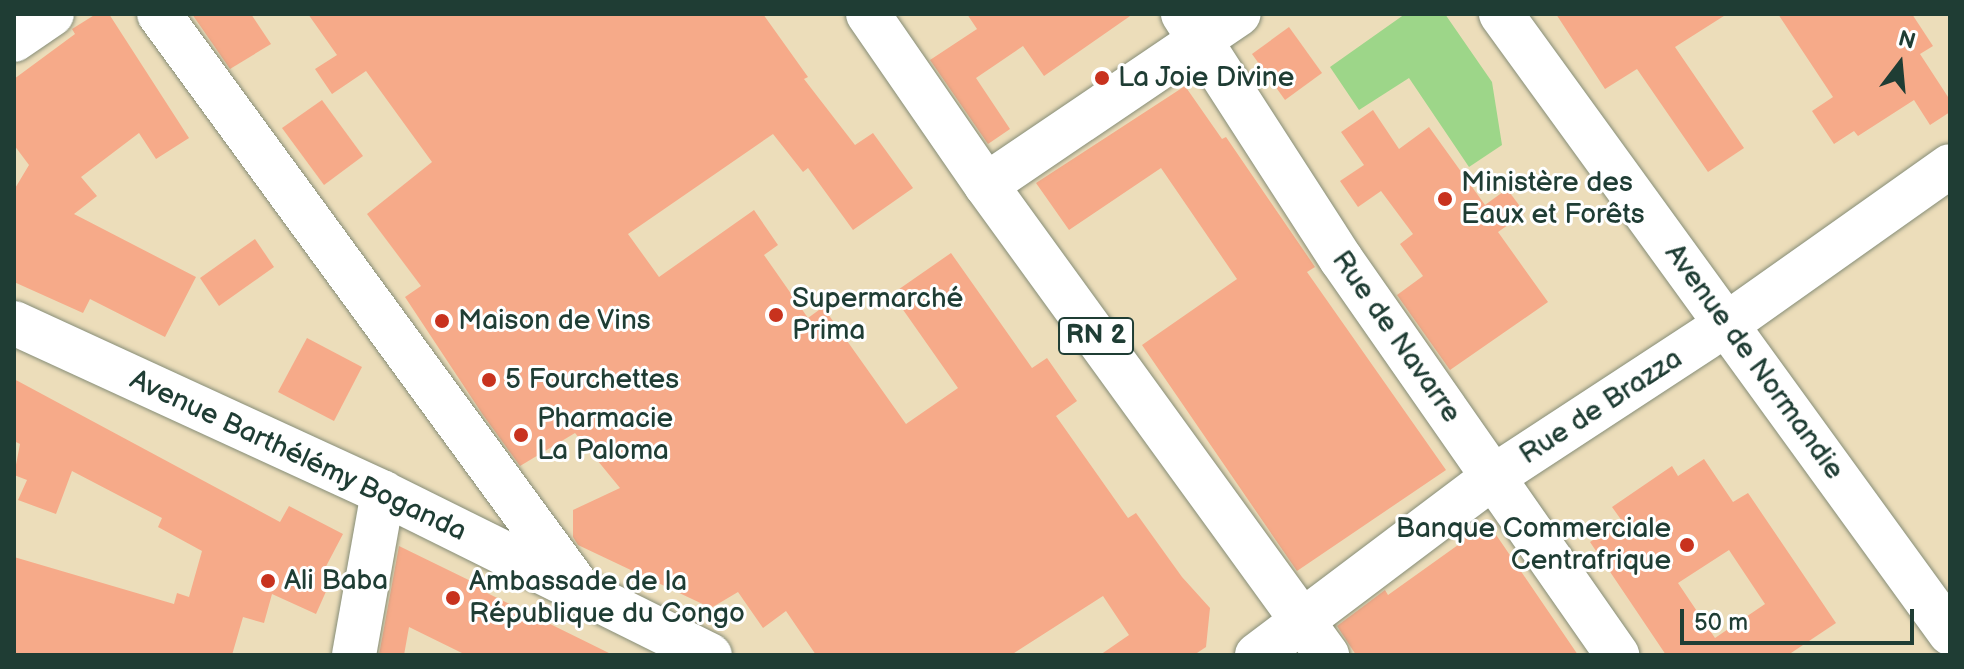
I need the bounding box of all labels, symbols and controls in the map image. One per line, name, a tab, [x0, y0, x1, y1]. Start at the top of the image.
north arrow	[1860, 24, 1940, 104]
text: N	[1895, 25, 1918, 56]
place label: La Joie Divine	[1118, 61, 1296, 95]
marker: La Joie Divine	[1093, 69, 1111, 87]
place label: Ministère des Eaux et Forêts	[1461, 166, 1645, 232]
marker: Ministère des Eaux et Forêts	[1436, 190, 1454, 208]
street label: Avenue de Normandie	[1657, 238, 1851, 486]
street label: Rue de Navarre	[1324, 245, 1468, 429]
place label: Supermarché Prima	[792, 282, 963, 348]
place label: Maison de Vins	[458, 304, 651, 338]
marker: Supermarché Prima	[767, 306, 785, 324]
marker: Maison de Vins	[433, 312, 451, 330]
road number: RN 2	[1058, 314, 1134, 358]
street label: Rue de Brazza	[1514, 342, 1688, 472]
street label: Avenue Barthélémy Boganda	[124, 363, 472, 549]
place label: 5 Fourchettes	[505, 363, 679, 397]
marker: 5 Fourchettes	[480, 371, 498, 389]
place label: Pharmacie La Paloma	[537, 402, 673, 468]
marker: Pharmacie La Paloma	[512, 426, 530, 444]
place label: Banque Commerciale Centrafrique	[1396, 512, 1671, 578]
marker: Banque Commerciale Centrafrique	[1678, 536, 1696, 554]
place label: Ali Baba	[284, 564, 388, 598]
place label: Ambassade de la République du Congo	[469, 565, 745, 631]
marker: Ali Baba	[259, 572, 277, 590]
marker: Ambassade de la République du Congo	[444, 589, 462, 607]
scale bar	[1684, 593, 1918, 643]
text: 50 m	[1694, 608, 1748, 637]

